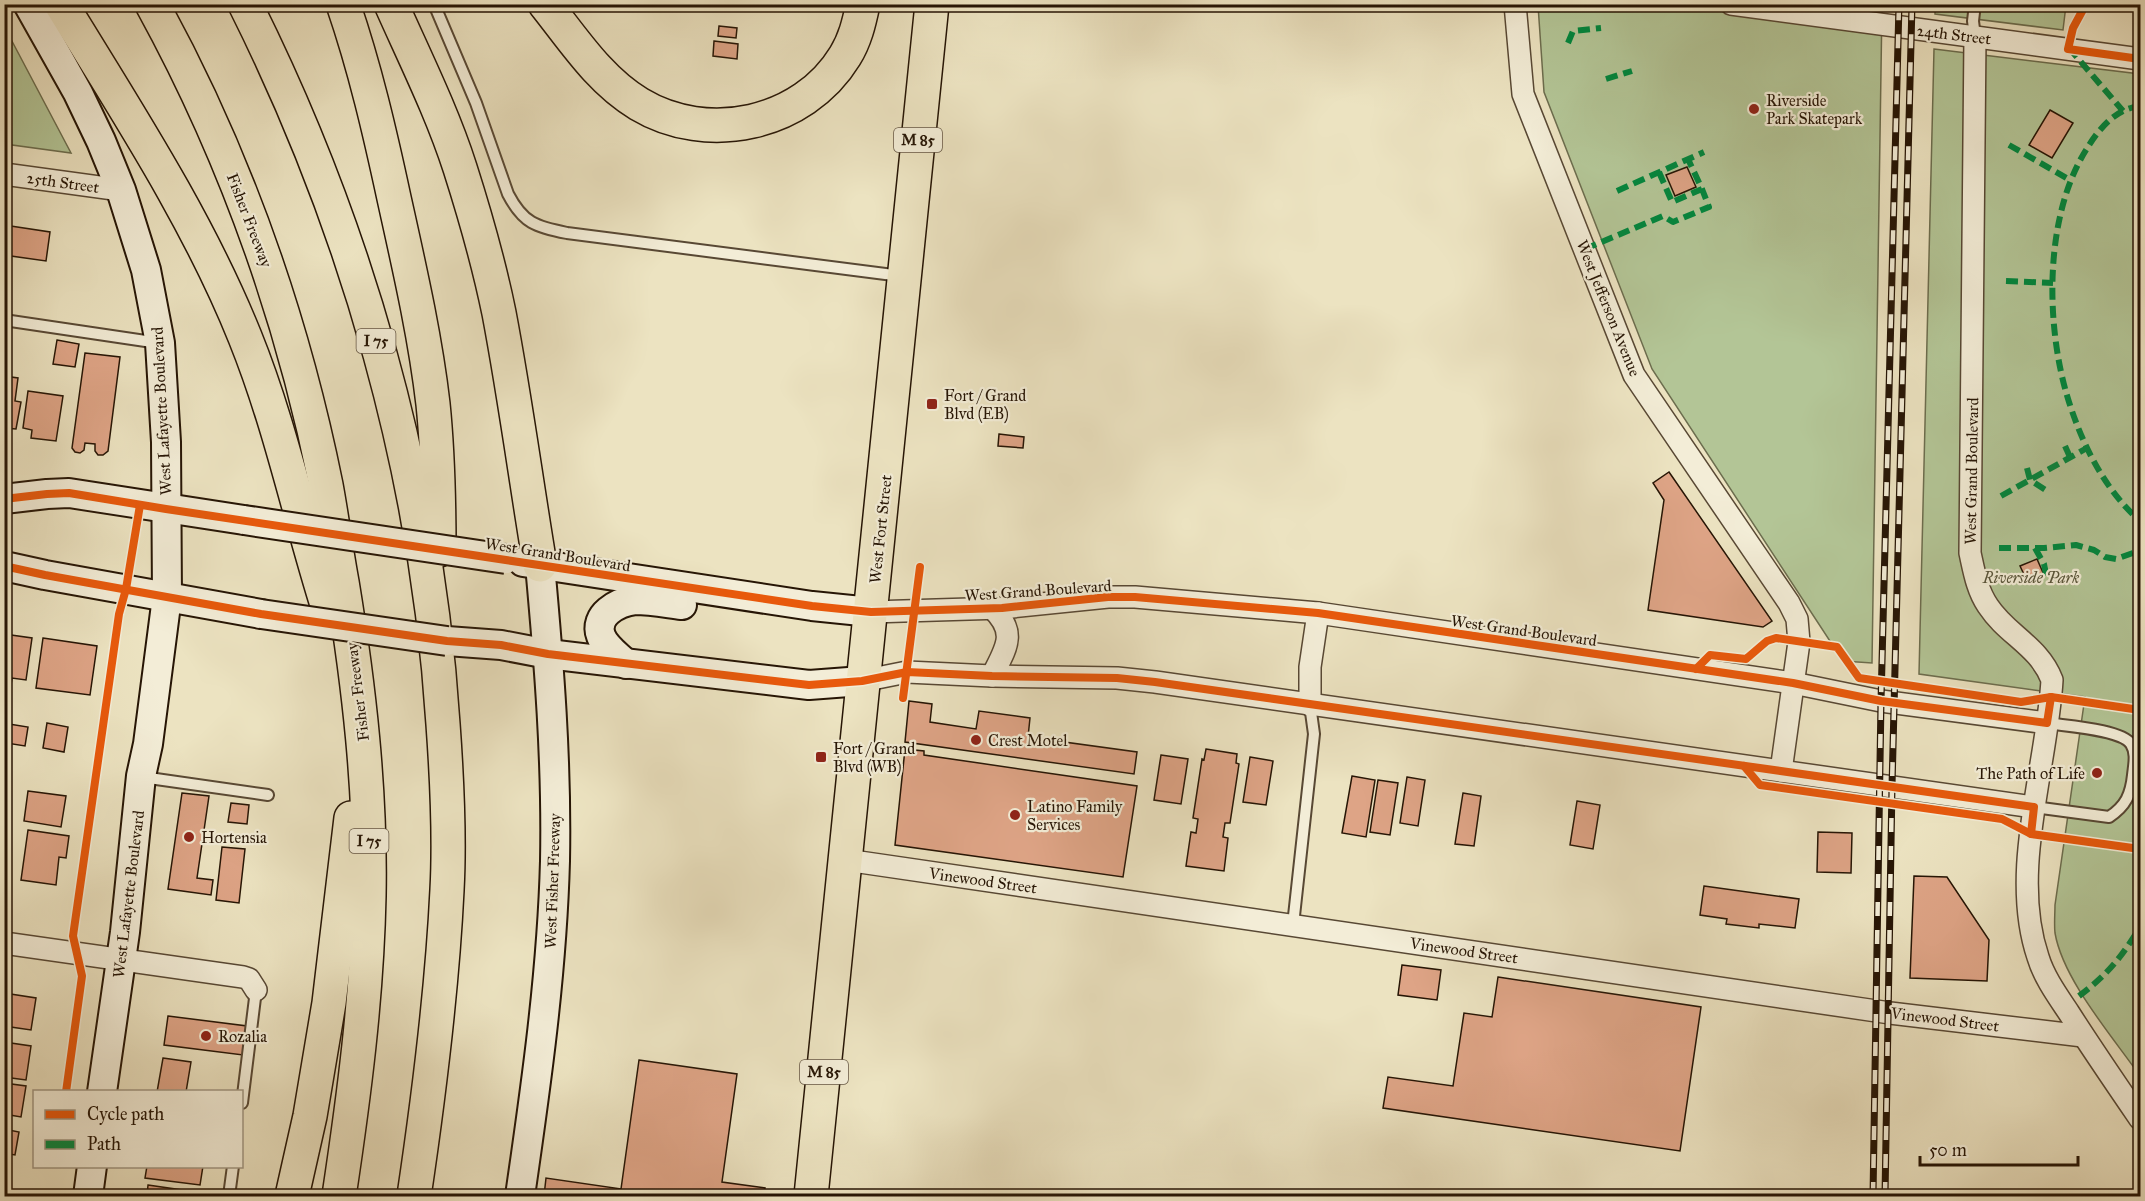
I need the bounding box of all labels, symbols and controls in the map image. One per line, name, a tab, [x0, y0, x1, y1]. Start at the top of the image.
street label: 24th Street	[1916, 21, 1992, 49]
place label: Riverside Park Skatepark	[1766, 91, 1863, 128]
marker: Riverside Park Skatepark	[1747, 102, 1761, 116]
road number: M 85	[894, 128, 942, 152]
street label: 25th Street	[25, 168, 101, 197]
street label: Fisher Freeway	[223, 170, 276, 270]
street label: West Jefferson Avenue	[1572, 237, 1645, 380]
street label: West Lafayette Boulevard	[148, 326, 175, 496]
road number: I 75	[356, 329, 395, 353]
place label: Fort / Grand Blvd (EB)	[944, 386, 1026, 424]
marker: Fort / Grand Blvd (EB)	[925, 397, 939, 411]
street label: West Grand Boulevard	[1961, 397, 1982, 545]
street label: West Fort Street	[865, 473, 896, 584]
street label: West Grand Boulevard	[484, 534, 632, 575]
park label: Riverside Park	[1982, 568, 2079, 587]
street label: West Grand Boulevard	[964, 576, 1112, 605]
street label: West Grand Boulevard	[1450, 611, 1598, 650]
street label: Fisher Freeway	[342, 641, 373, 742]
place label: Crest Motel	[988, 731, 1068, 750]
marker: Crest Motel	[969, 733, 983, 747]
place label: Fort / Grand Blvd (WB)	[833, 739, 915, 777]
marker: Fort / Grand Blvd (WB)	[814, 750, 828, 764]
place label: The Path of Life	[1976, 764, 2085, 783]
marker: The Path of Life	[2090, 766, 2104, 780]
place label: Latino Family Services	[1027, 797, 1123, 834]
marker: Latino Family Services	[1008, 808, 1022, 822]
street label: West Lafayette Boulevard	[109, 809, 148, 979]
street label: West Fisher Freeway	[541, 812, 564, 949]
place label: Hortensia	[201, 828, 267, 847]
road number: I 75	[350, 829, 388, 853]
marker: Hortensia	[182, 830, 196, 844]
street label: Vinewood Street	[927, 863, 1038, 898]
street label: Vinewood Street	[1408, 933, 1519, 968]
street label: Vinewood Street	[1889, 1003, 2000, 1036]
place label: Rozalia	[218, 1027, 267, 1046]
marker: Rozalia	[199, 1029, 213, 1043]
road number: M 85	[800, 1060, 848, 1084]
legend	[33, 1090, 243, 1168]
text: Cycle path	[87, 1103, 164, 1125]
scale bar	[1920, 1129, 2078, 1167]
text: Path	[87, 1133, 121, 1155]
text: 50 m	[1929, 1139, 1967, 1161]

